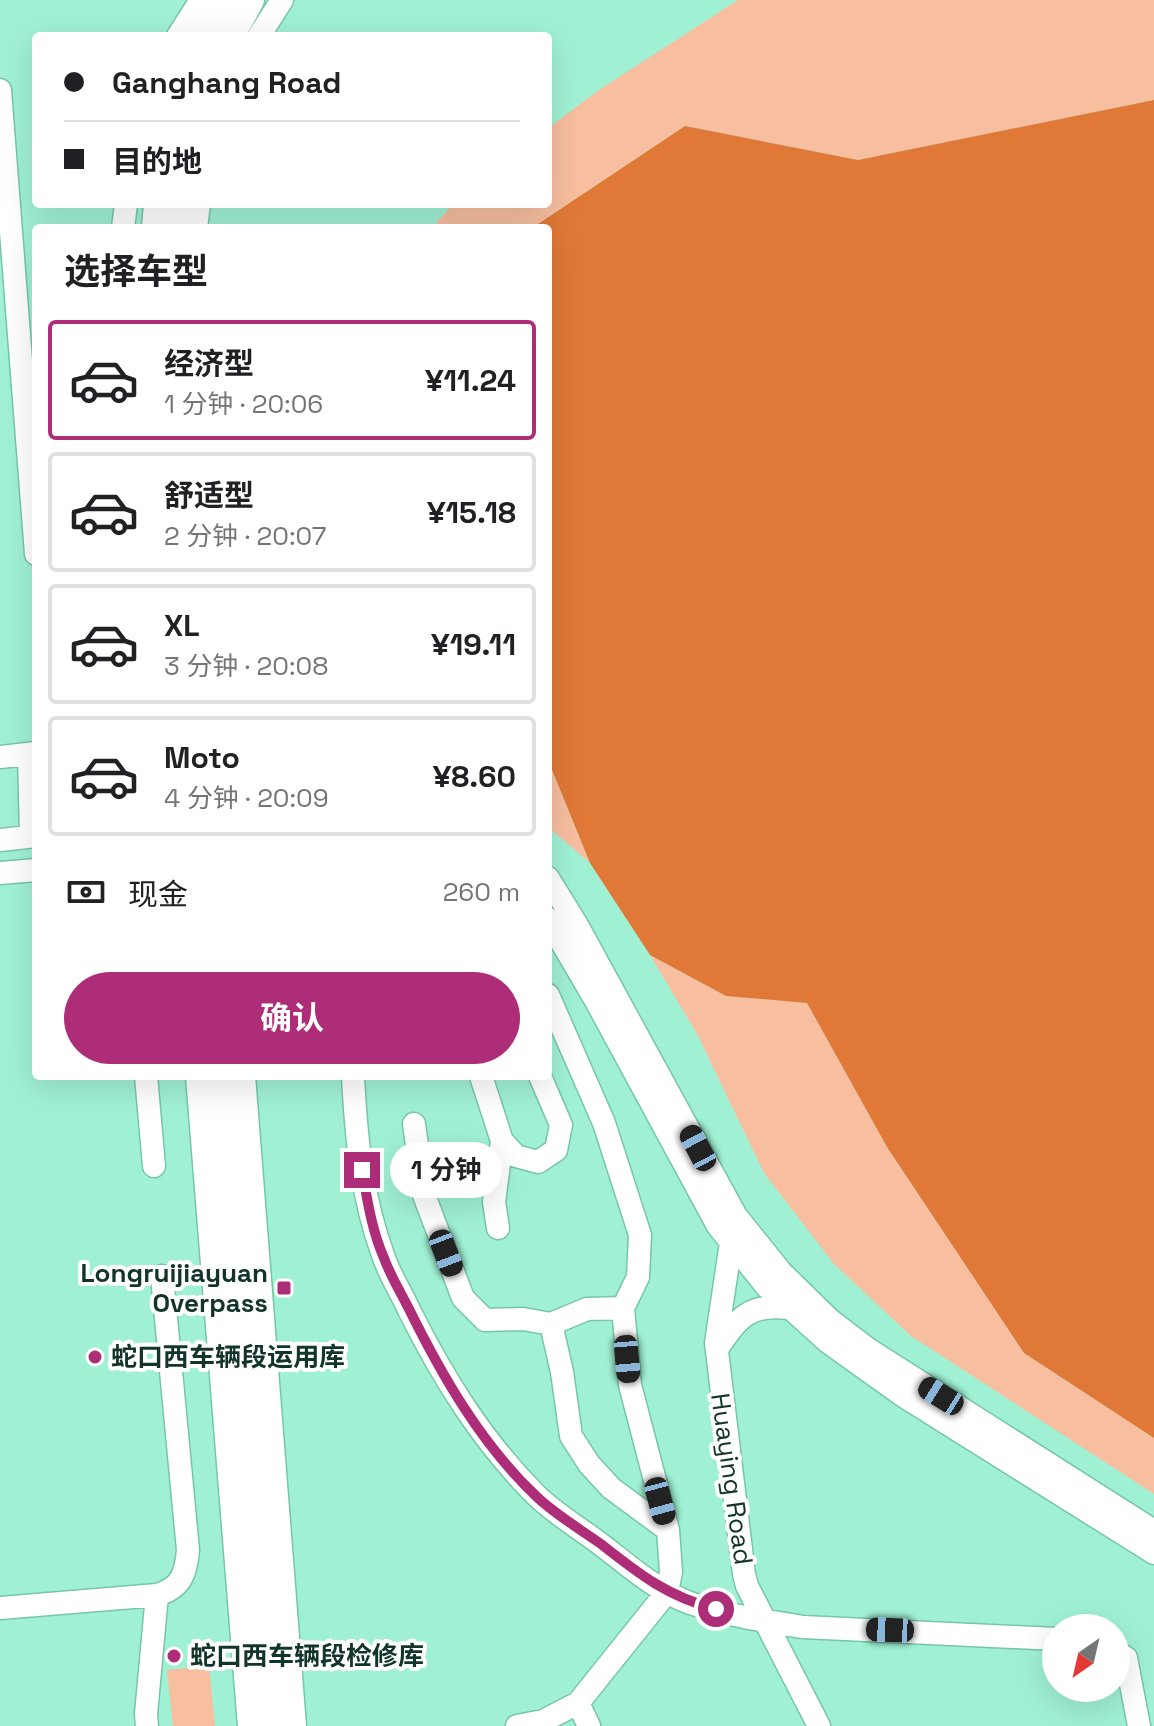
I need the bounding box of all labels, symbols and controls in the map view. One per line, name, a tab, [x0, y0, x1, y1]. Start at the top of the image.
text: Ganghang Road	[112, 63, 341, 102]
text: 目的地	[112, 142, 202, 181]
text: 选择车型	[64, 249, 208, 295]
icon: car	[68, 344, 140, 416]
text: 经济型	[164, 344, 254, 383]
text: ¥11.24	[425, 361, 516, 400]
text: 1 分钟 · 20:06	[164, 387, 323, 421]
icon: car	[68, 476, 140, 548]
text: 舒适型	[164, 476, 254, 515]
text: ¥15.18	[427, 493, 516, 532]
text: 2 分钟 · 20:07	[164, 519, 326, 553]
text: XL	[164, 606, 200, 645]
icon: car	[68, 608, 140, 680]
text: ¥19.11	[431, 625, 516, 664]
text: 3 分钟 · 20:08	[164, 649, 328, 683]
text: Moto	[164, 738, 240, 777]
icon: car	[68, 740, 140, 812]
text: ¥8.60	[433, 757, 516, 796]
text: 4 分钟 · 20:09	[164, 781, 329, 815]
icon: cash	[64, 870, 108, 914]
text: 现金	[128, 875, 188, 914]
text: 260 m	[443, 875, 520, 909]
button: 确认	[64, 972, 520, 1064]
car	[676, 1121, 720, 1175]
callout: 1 分钟	[390, 1142, 502, 1198]
route end	[344, 1152, 380, 1188]
text: 1 分钟	[411, 1153, 481, 1187]
car	[426, 1226, 466, 1280]
place label: Longruijiayuan Overpass	[81, 1256, 268, 1320]
marker: Longruijiayuan Overpass	[275, 1279, 293, 1297]
car	[613, 1334, 641, 1384]
place label: 蛇口西车辆段运用库	[111, 1340, 345, 1374]
marker: 蛇口西车辆段运用库	[86, 1348, 104, 1366]
car	[914, 1373, 968, 1419]
street label: Huaying Road	[703, 1391, 761, 1567]
car	[642, 1475, 678, 1527]
route start	[698, 1591, 734, 1627]
north arrow	[1042, 1614, 1130, 1702]
map controls	[1042, 1614, 1130, 1702]
car	[866, 1617, 914, 1643]
place label: 蛇口西车辆段检修库	[190, 1639, 424, 1673]
marker: 蛇口西车辆段检修库	[165, 1647, 183, 1665]

